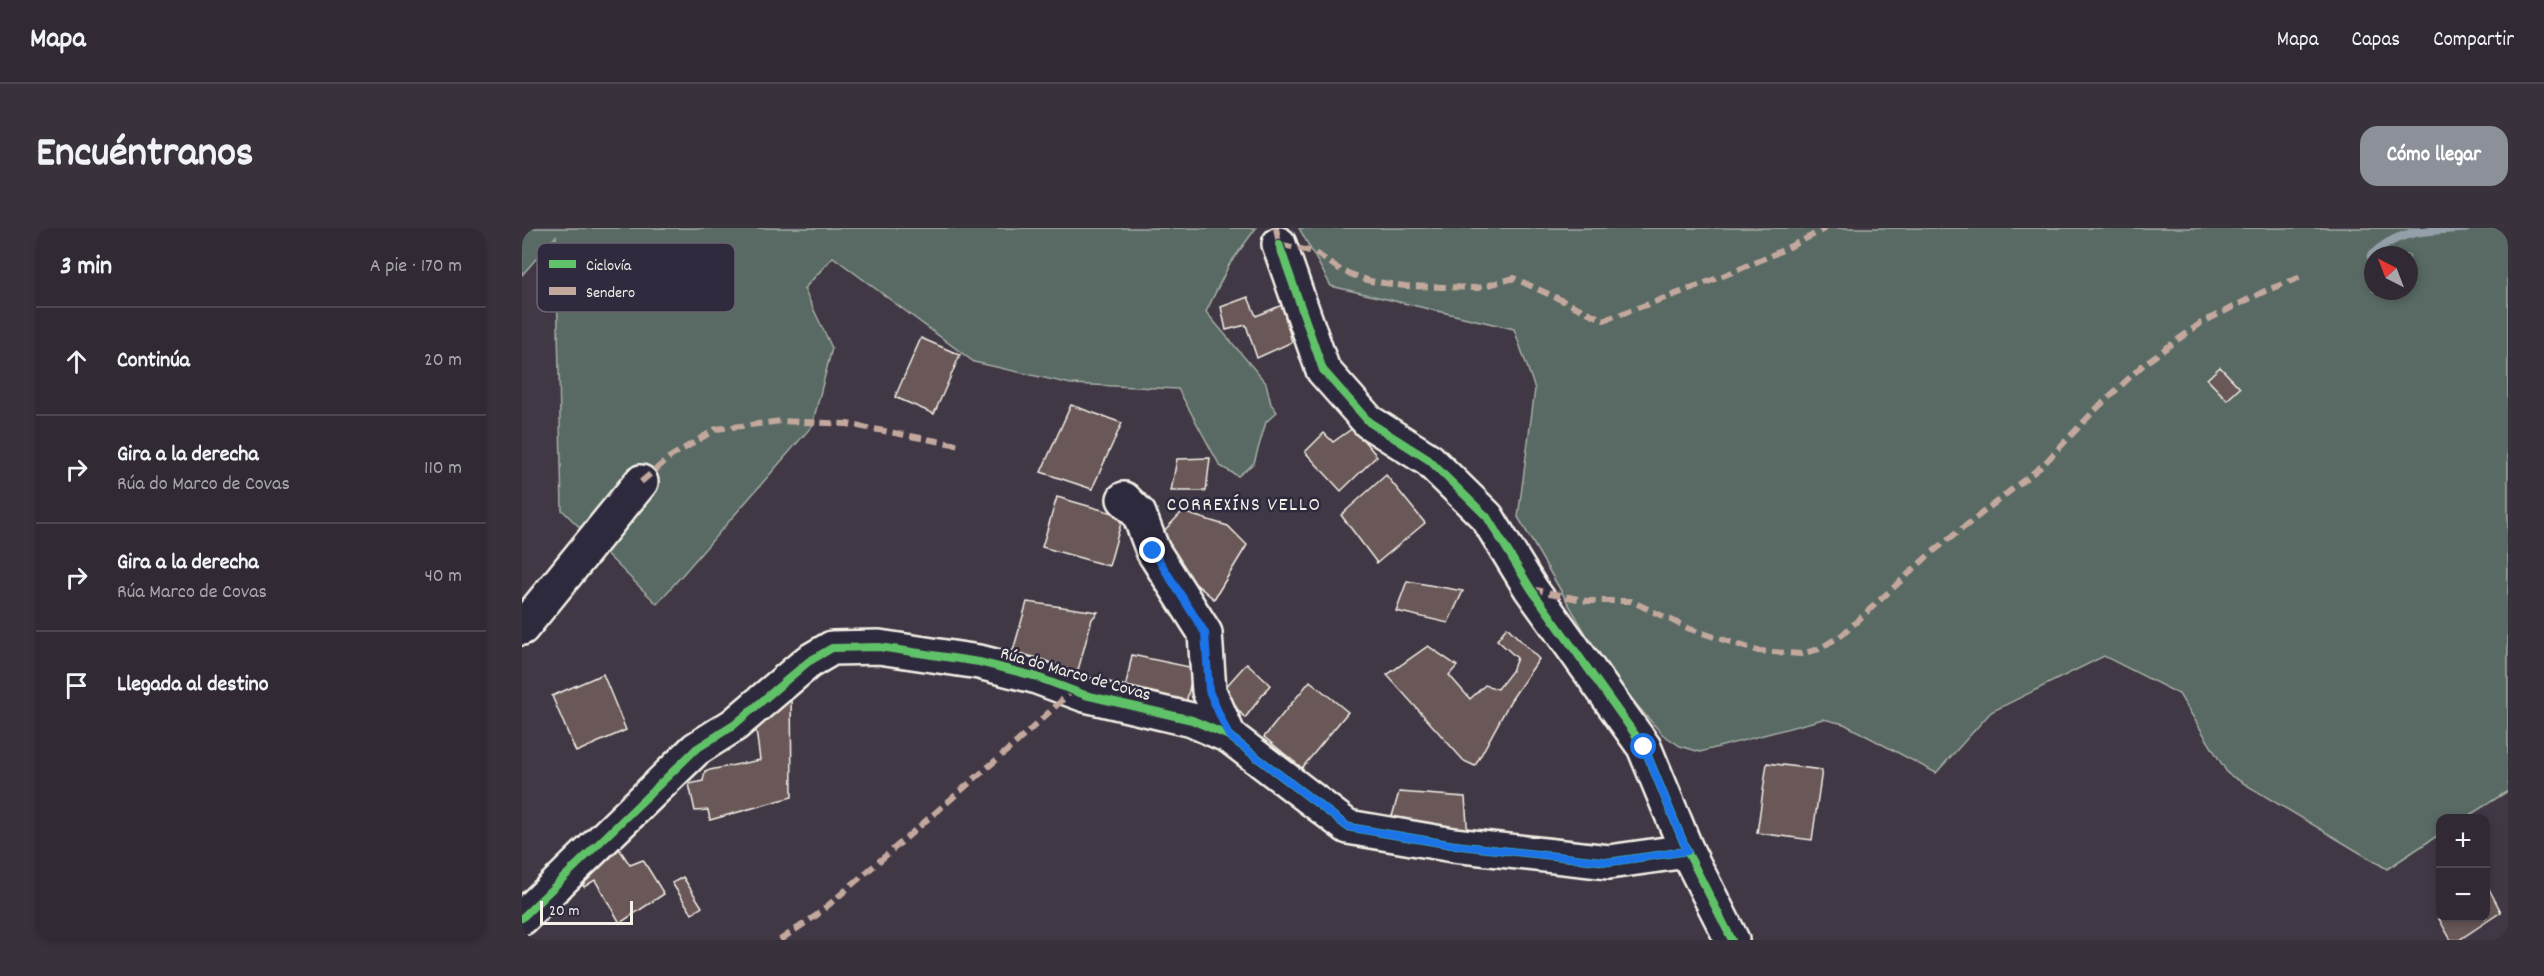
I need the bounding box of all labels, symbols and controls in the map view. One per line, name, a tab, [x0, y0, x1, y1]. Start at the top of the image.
text: Mapa	[30, 21, 86, 61]
text: Mapa	[2277, 26, 2319, 56]
text: Capas	[2352, 26, 2400, 56]
text: Compartir	[2433, 26, 2514, 56]
text: Encuéntranos	[36, 126, 254, 186]
button: Cómo llegar	[2360, 126, 2508, 186]
legend	[537, 243, 735, 312]
north arrow	[2364, 246, 2418, 300]
text: 3 min	[60, 249, 112, 286]
text: A pie · 170 m	[370, 253, 462, 281]
text: Ciclovía	[586, 255, 632, 278]
text: Sendero	[586, 282, 635, 305]
icon: ahead	[60, 345, 93, 378]
text: Continúa	[117, 346, 190, 377]
text: 20 m	[424, 347, 462, 375]
text: Gira a la derecha	[117, 440, 259, 471]
icon: right	[60, 453, 93, 486]
text: 110 m	[424, 455, 462, 483]
text: Rúa do Marco de Covas	[117, 471, 290, 499]
district label: CORREXÍNS VELLO	[1167, 492, 1321, 520]
route end	[1139, 537, 1165, 563]
text: Gira a la derecha	[117, 548, 259, 579]
icon: right	[60, 561, 93, 594]
text: 40 m	[424, 563, 462, 591]
text: Rúa Marco de Covas	[117, 579, 267, 607]
street label: Rúa do Marco de Covas	[997, 642, 1154, 709]
icon: arrive	[60, 669, 93, 702]
text: Llegada al destino	[117, 670, 269, 701]
route start	[1630, 733, 1656, 759]
map controls	[2436, 814, 2490, 922]
button: +	[2436, 814, 2490, 868]
button: −	[2436, 868, 2490, 922]
scale bar	[540, 898, 633, 926]
text: 20 m	[549, 900, 579, 923]

